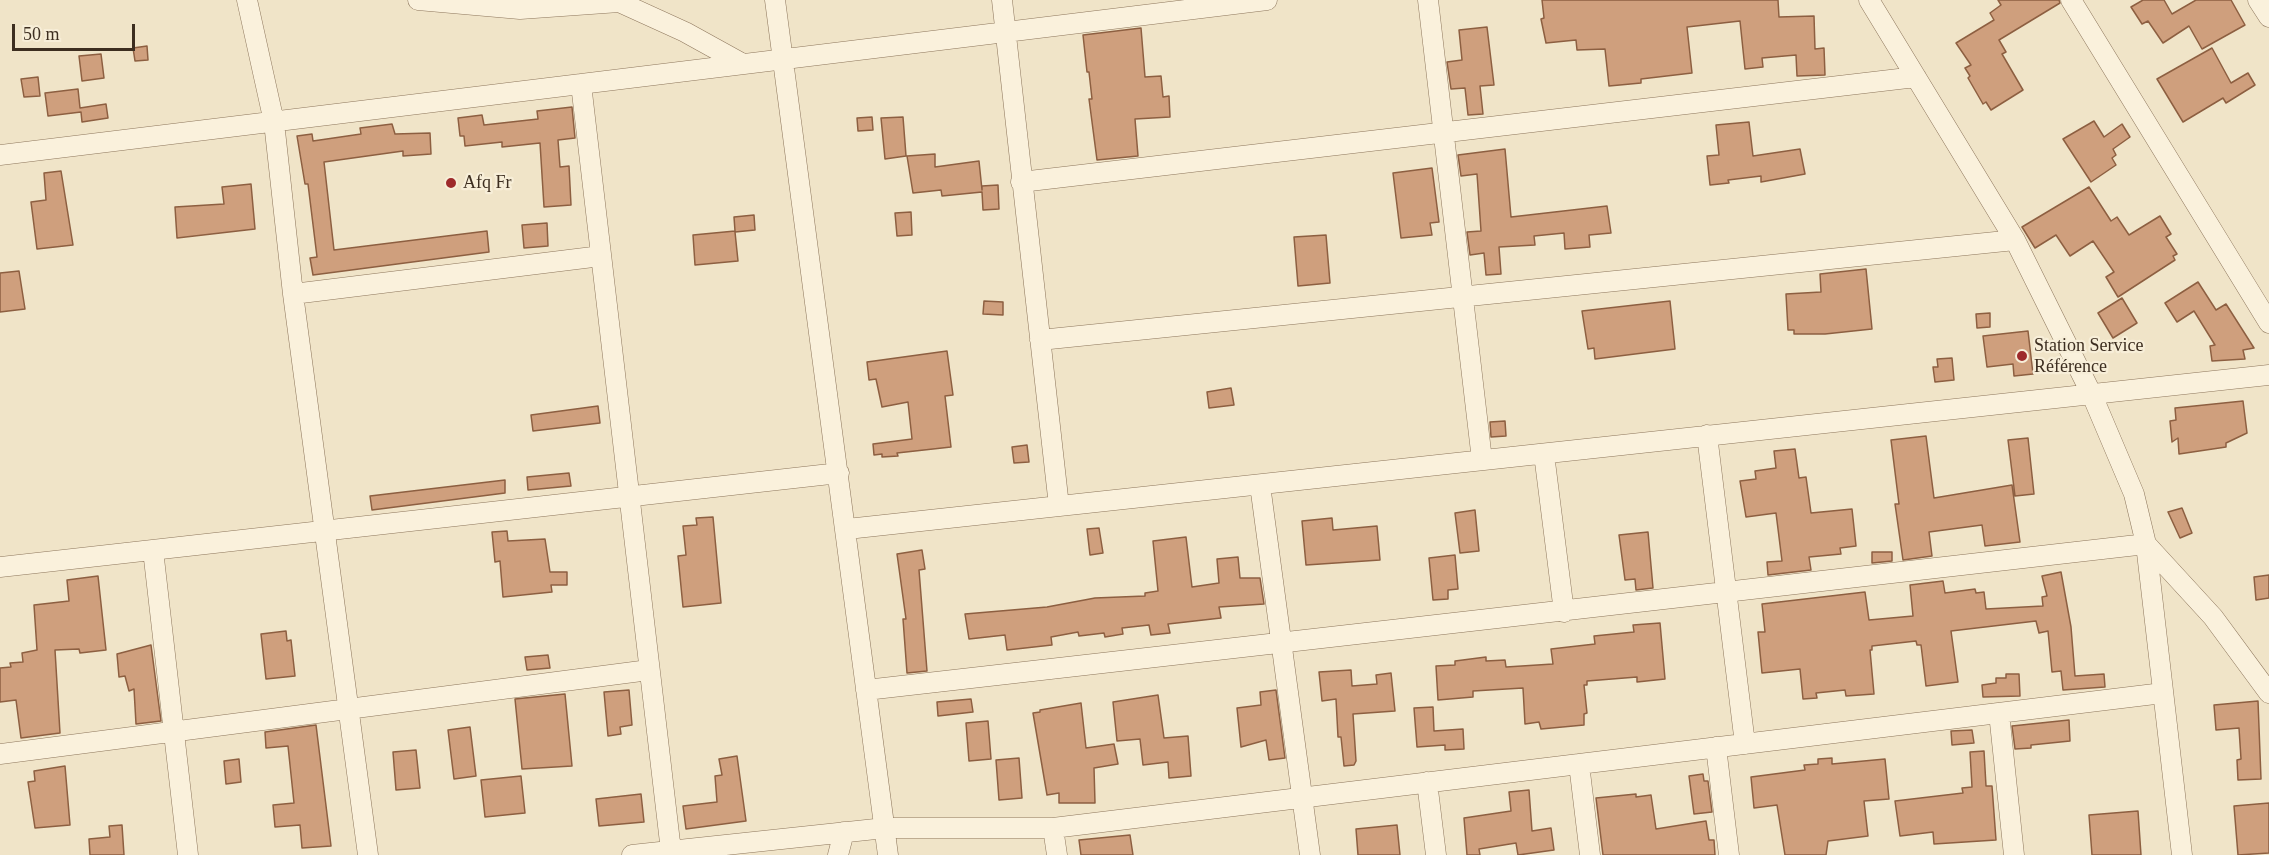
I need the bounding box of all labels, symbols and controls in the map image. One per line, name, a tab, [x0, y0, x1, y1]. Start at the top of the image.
scale bar	[15, 12, 138, 50]
text: 50 m	[23, 24, 60, 44]
place label: Afq Fr	[463, 172, 511, 194]
marker: Afq Fr	[444, 176, 458, 190]
place label: Station Service Référence	[2034, 335, 2143, 378]
marker: Station Service Référence	[2015, 349, 2029, 363]

